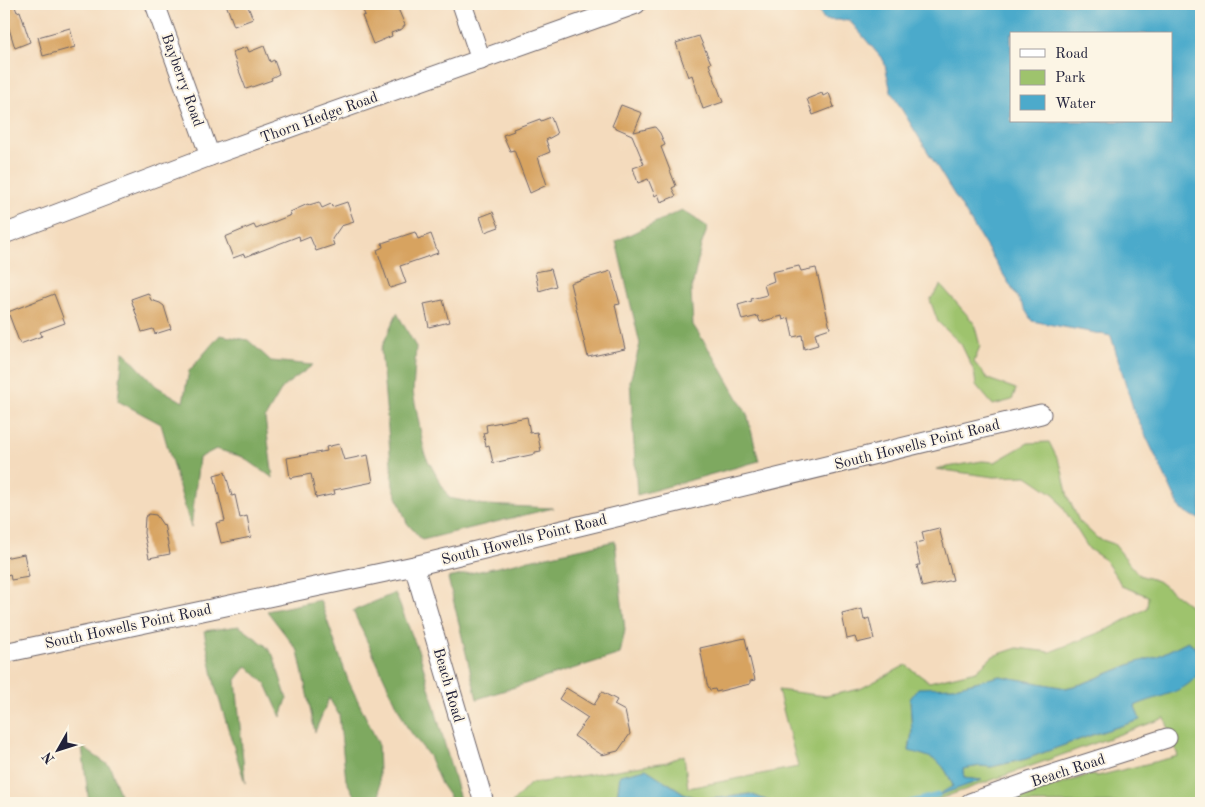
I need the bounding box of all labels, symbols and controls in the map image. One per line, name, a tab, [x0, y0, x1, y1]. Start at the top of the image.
street label: Bayberry Road	[158, 32, 205, 129]
legend	[1010, 32, 1172, 122]
text: Road	[1055, 47, 1089, 62]
text: Park	[1055, 71, 1086, 86]
street label: Thorn Hedge Road	[259, 90, 380, 147]
text: Water	[1055, 97, 1096, 112]
street label: South Howells Point Road	[833, 418, 1002, 473]
street label: South Howells Point Road	[440, 513, 609, 568]
street label: South Howells Point Road	[44, 602, 213, 652]
street label: Beach Road	[430, 646, 465, 725]
north arrow	[32, 724, 82, 774]
text: N	[40, 749, 57, 766]
street label: Beach Road	[1030, 752, 1108, 790]

